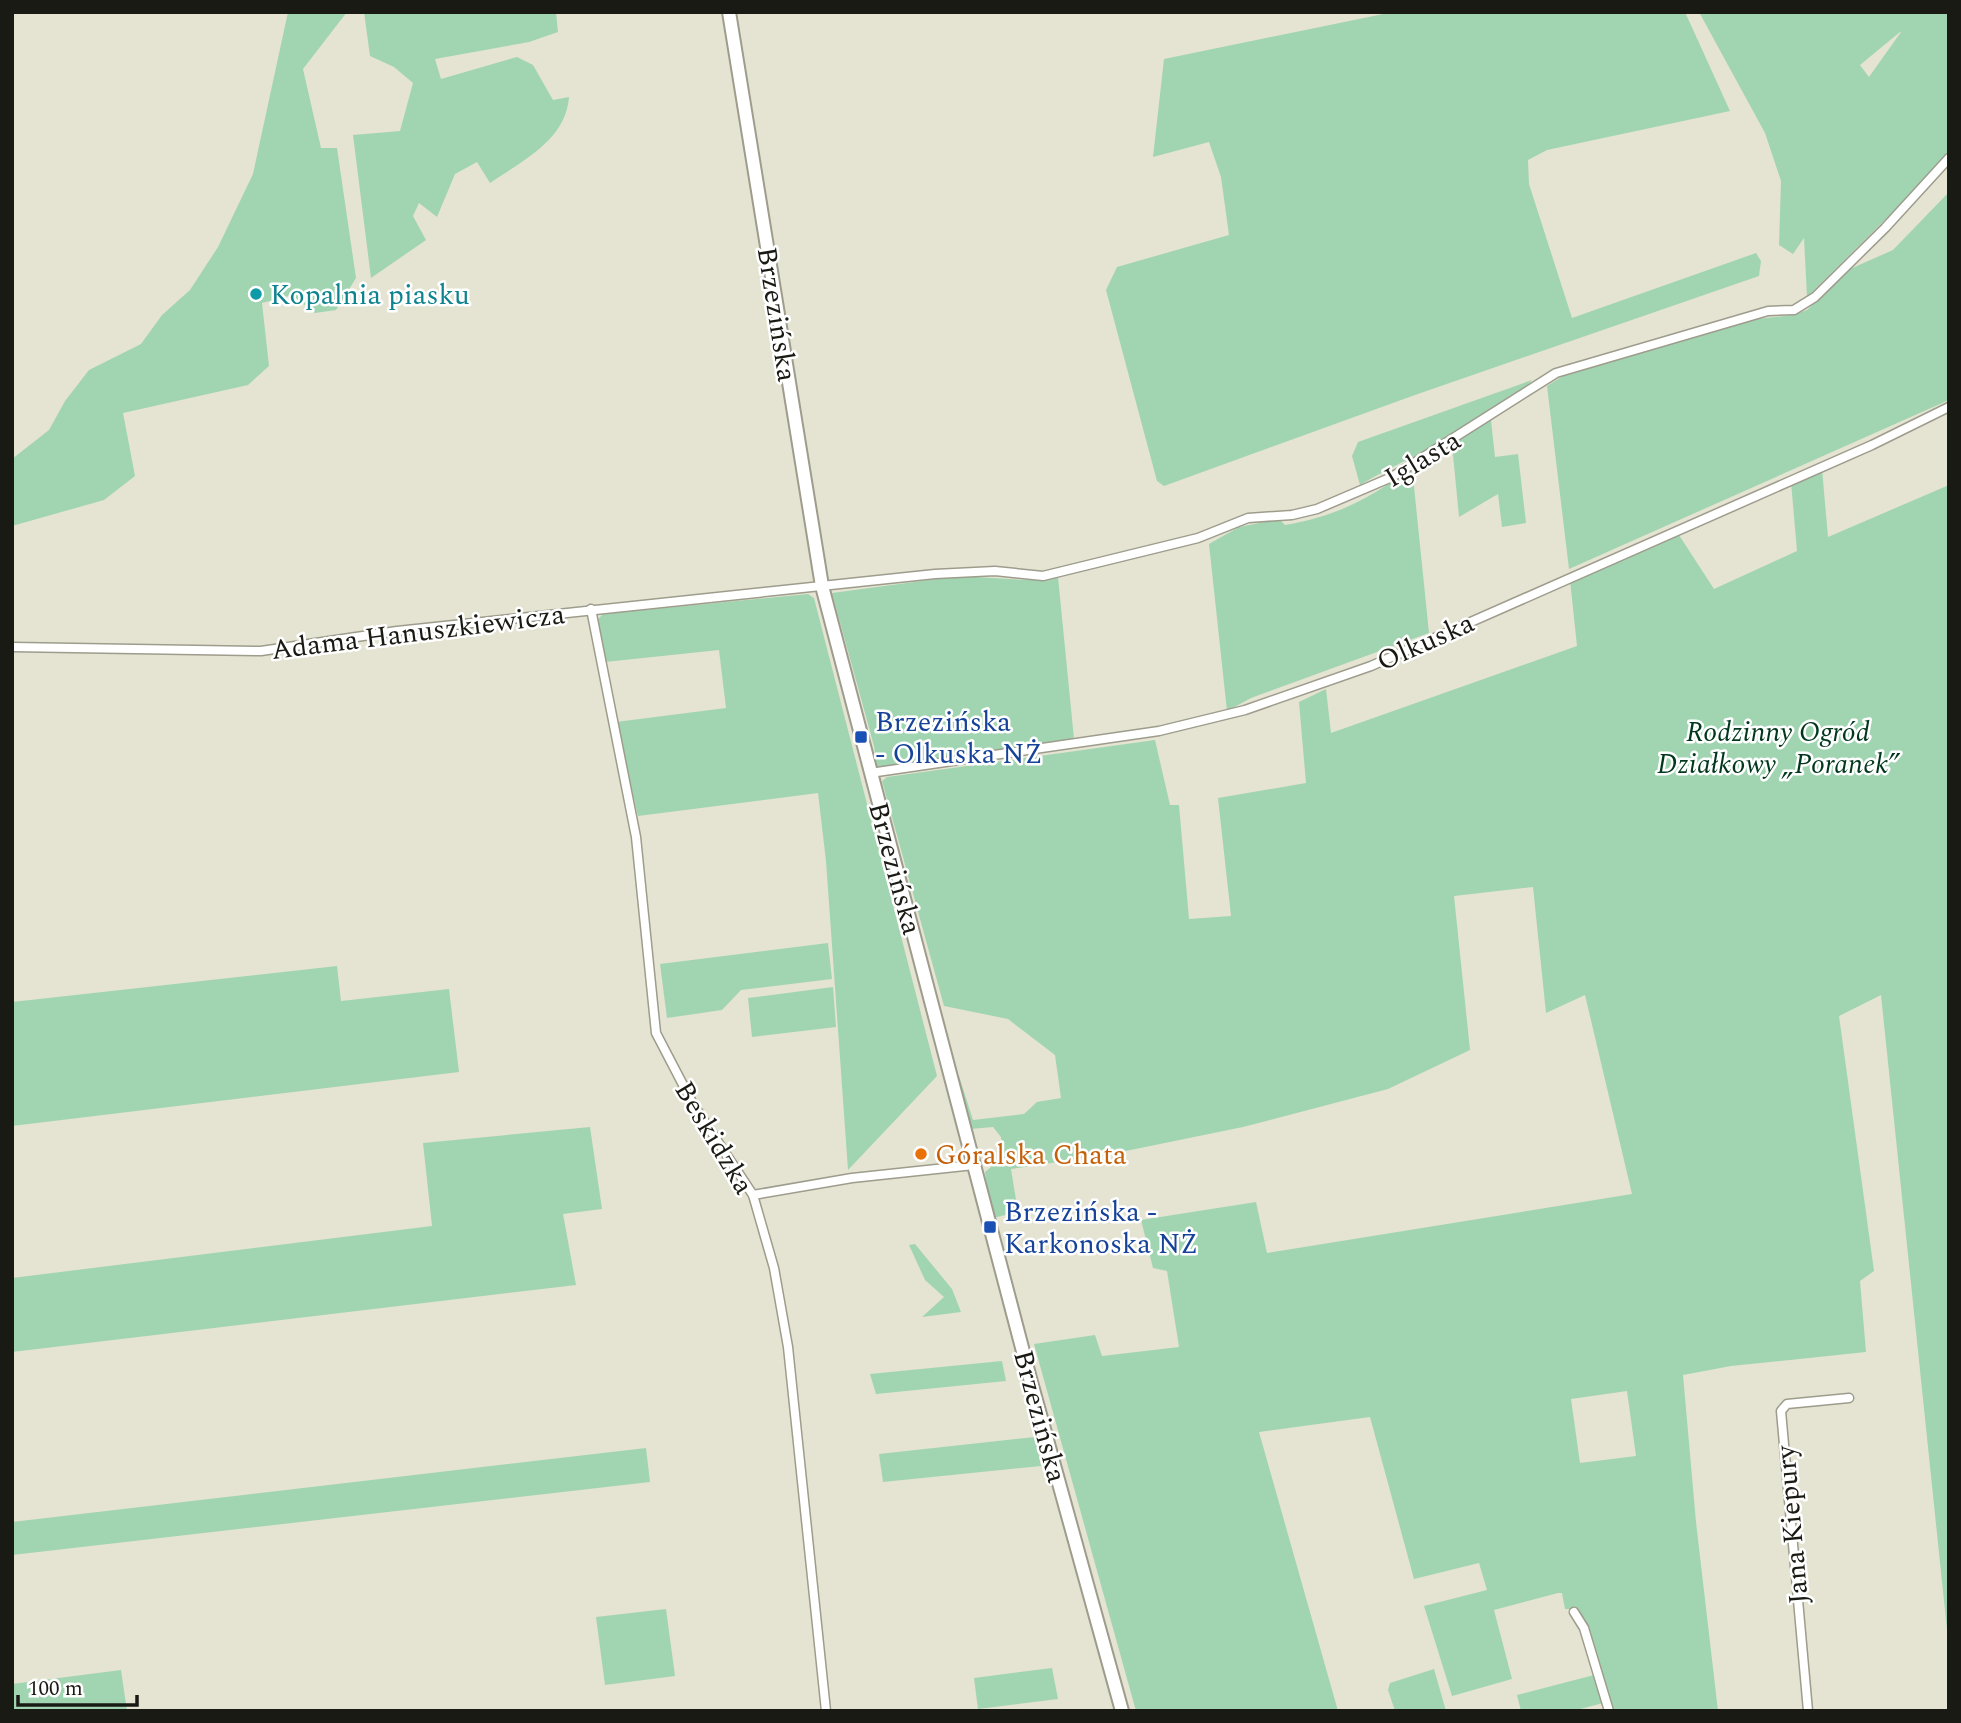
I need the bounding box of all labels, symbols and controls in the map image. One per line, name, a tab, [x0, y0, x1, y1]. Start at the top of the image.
street label: Brzezińska	[745, 244, 808, 385]
place label: Kopalnia piasku	[270, 274, 470, 317]
marker: Kopalnia piasku	[248, 286, 264, 302]
street label: Iglasta	[1376, 419, 1470, 499]
street label: Adama Hanuszkiewicza	[269, 593, 568, 672]
street label: Olkuska	[1370, 602, 1482, 683]
place label: Brzezińska - Olkuska NŻ	[875, 701, 1043, 776]
park label: Rodzinny Ogród Działkowy „Poranek”	[1657, 711, 1900, 786]
marker: Brzezińska - Olkuska NŻ	[853, 729, 869, 745]
street label: Brzezińska	[856, 797, 933, 940]
street label: Beskidzka	[663, 1073, 765, 1203]
place label: Góralska Chata	[935, 1134, 1127, 1177]
marker: Góralska Chata	[913, 1146, 929, 1162]
place label: Brzezińska - Karkonoska NŻ	[1004, 1191, 1198, 1266]
marker: Brzezińska - Karkonoska NŻ	[982, 1219, 998, 1235]
street label: Brzezińska	[1001, 1345, 1078, 1488]
street label: Jana Kiepury	[1764, 1442, 1821, 1606]
scale bar	[18, 1664, 136, 1708]
text: 100 m	[28, 1673, 83, 1705]

